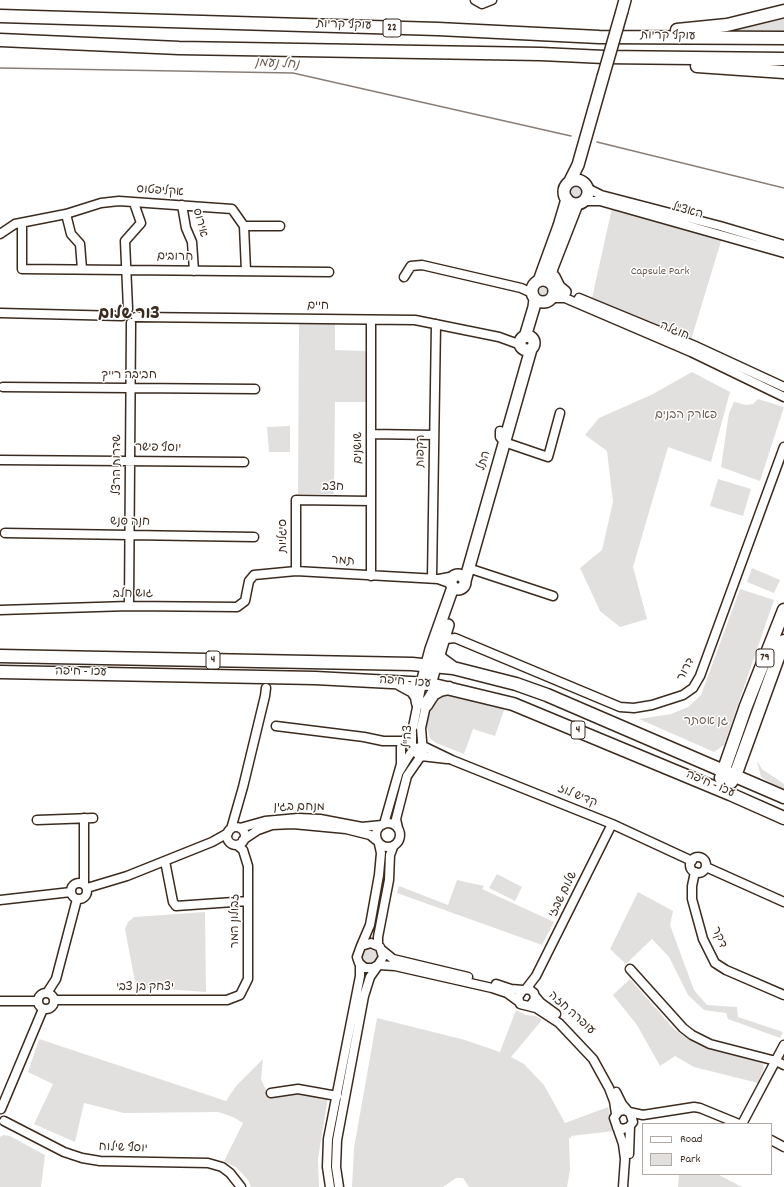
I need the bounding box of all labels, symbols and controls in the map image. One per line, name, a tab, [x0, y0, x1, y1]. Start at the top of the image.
street label: עוקף קריות	[316, 18, 372, 34]
road number: 22	[383, 19, 401, 37]
street label: עוקף קריות	[640, 29, 696, 45]
water label: נחל נעמן	[255, 56, 299, 74]
street label: אקליפטוס	[136, 183, 184, 201]
street label: האצ"ל	[670, 201, 704, 223]
street label: אירוס	[188, 207, 210, 239]
street label: חרובים	[157, 250, 193, 266]
park label: Capsule Park	[631, 265, 689, 279]
street label: חיים	[307, 300, 329, 314]
district label: צור שלום	[98, 306, 160, 326]
street label: חוגלה	[657, 319, 691, 345]
street label: חביבה רייך	[101, 369, 157, 383]
park label: פארק הבנים	[655, 409, 717, 423]
street label: שושנים	[352, 432, 366, 464]
street label: רקפות	[415, 434, 429, 468]
street label: שדרות הרצל	[111, 435, 125, 495]
street label: יוסף פישר	[135, 441, 181, 457]
street label: התל	[475, 450, 495, 472]
street label: חצב	[322, 481, 344, 495]
street label: חנה סנש	[110, 515, 150, 531]
street label: סיגליות	[277, 519, 291, 553]
street label: תמר	[331, 554, 355, 570]
street label: גוש חלב	[113, 587, 153, 603]
road number: 79	[756, 649, 774, 667]
road number: 4	[206, 651, 220, 669]
street label: דרור	[675, 656, 699, 684]
street label: עכו - חיפה	[55, 665, 107, 681]
street label: עכו - חיפה	[379, 674, 431, 692]
park label: גן אסתר	[684, 715, 728, 729]
road number: 4	[571, 721, 585, 739]
street label: צה"ל	[401, 725, 417, 749]
street label: עכו - חיפה	[683, 768, 737, 802]
street label: קדיש לוז	[555, 783, 599, 811]
street label: מנחם בגין	[273, 801, 325, 815]
street label: שלום שבזי	[547, 870, 581, 920]
street label: זבולון המר	[229, 894, 243, 948]
street label: דקר	[707, 925, 729, 951]
street label: יצחק בן צבי	[116, 981, 174, 995]
street label: עופרה חזה	[545, 989, 597, 1039]
legend	[642, 1123, 772, 1175]
text: Road	[680, 1131, 702, 1148]
street label: יוסף שילוח	[98, 1141, 148, 1157]
text: Park	[680, 1151, 700, 1168]

